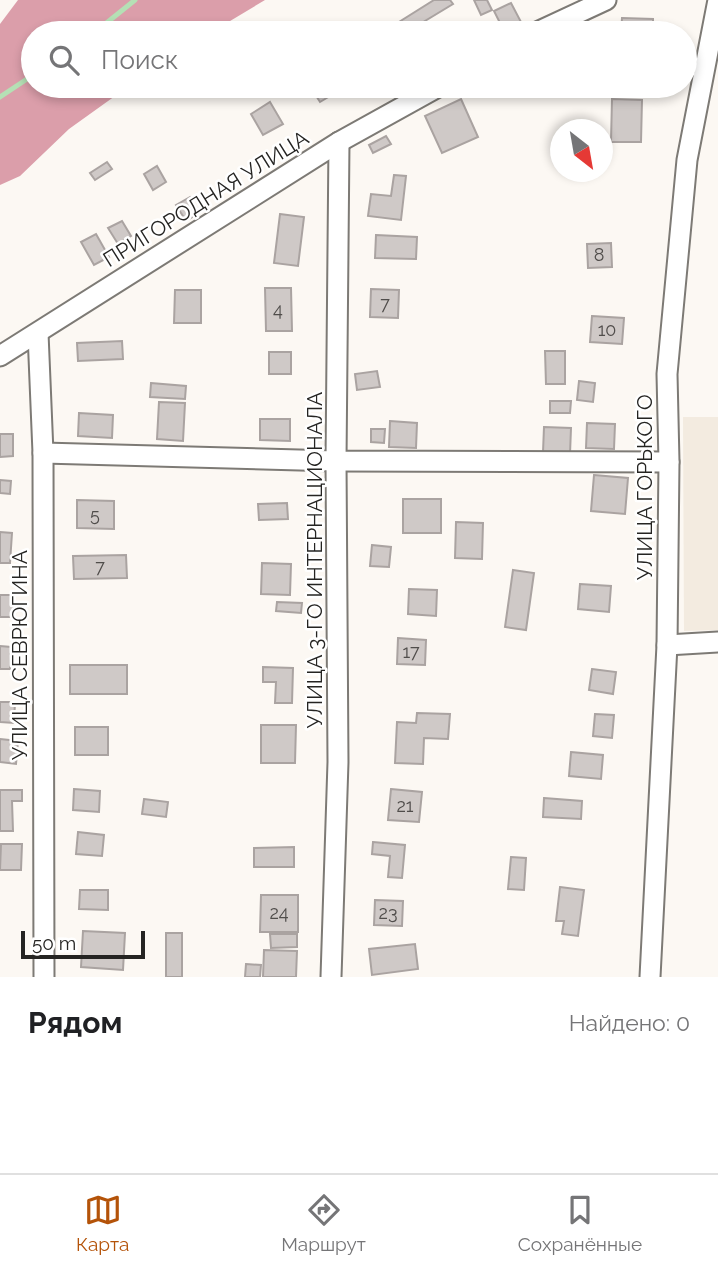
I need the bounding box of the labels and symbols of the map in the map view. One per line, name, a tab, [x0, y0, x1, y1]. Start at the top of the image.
north arrow	[550, 119, 613, 182]
street label: ПРИГОРОДНАЯ УЛИЦА	[98, 125, 313, 272]
house number: 8	[594, 244, 604, 265]
house number: 7	[380, 293, 390, 314]
house number: 4	[273, 299, 283, 320]
house number: 10	[598, 319, 616, 340]
street label: УЛИЦА 3-ГО ИНТЕРНАЦИОНАЛА	[302, 392, 327, 728]
street label: УЛИЦА ГОРЬКОГО	[632, 394, 657, 580]
house number: 5	[90, 504, 100, 525]
street label: УЛИЦА СЕВРЮГИНА	[7, 550, 32, 760]
house number: 7	[95, 556, 105, 577]
house number: 17	[402, 641, 420, 662]
house number: 21	[396, 795, 414, 816]
house number: 24	[269, 902, 289, 923]
house number: 23	[379, 902, 398, 923]
scale bar	[21, 928, 145, 960]

